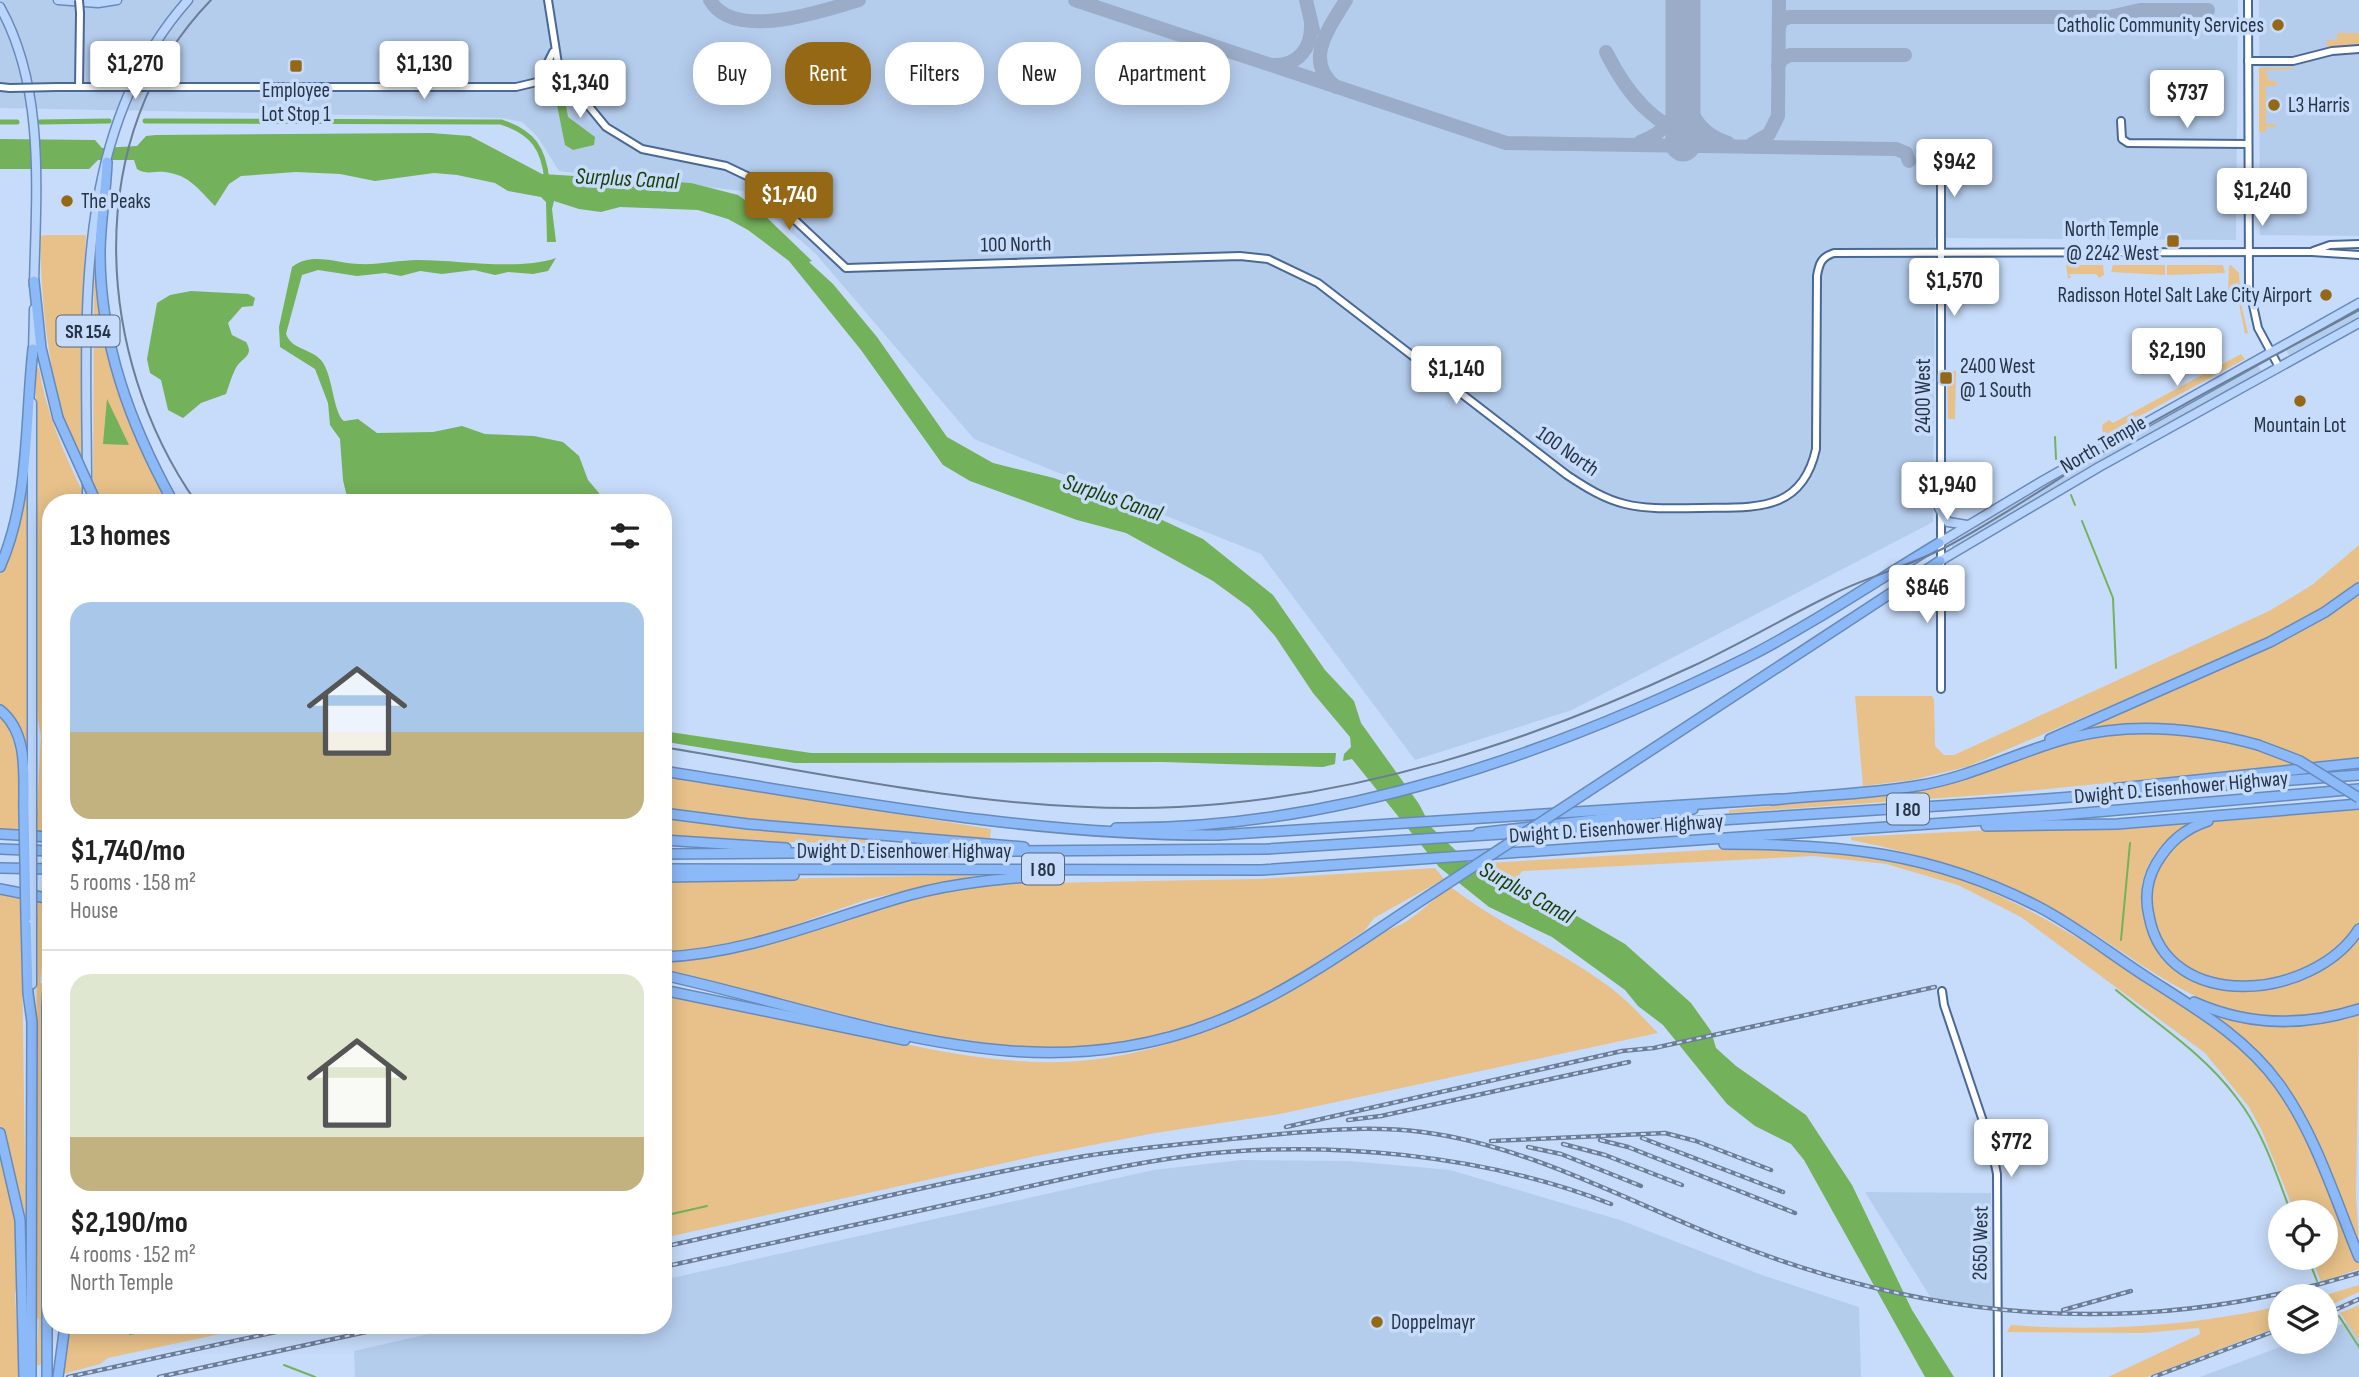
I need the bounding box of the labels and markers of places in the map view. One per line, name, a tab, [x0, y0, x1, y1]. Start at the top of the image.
place label: Catholic Community Services	[2057, 13, 2264, 38]
marker: Catholic Community Services	[2270, 17, 2286, 33]
pin: $1,270	[78, 42, 192, 101]
pin: $1,130	[367, 42, 481, 101]
marker: Employee Lot Stop 1	[288, 58, 304, 74]
pin: $1,340	[523, 60, 637, 120]
pin: $737	[2146, 71, 2228, 130]
place label: Employee Lot Stop 1	[261, 78, 331, 127]
place label: L3 Harris	[2288, 93, 2350, 118]
marker: L3 Harris	[2266, 97, 2282, 113]
pin: $942	[1913, 140, 1995, 199]
pin: $1,240	[2205, 168, 2319, 228]
pin: $1,740	[732, 173, 846, 232]
place label: The Peaks	[81, 189, 151, 214]
marker: The Peaks	[59, 193, 75, 209]
place label: North Temple @ 2242 West	[2064, 217, 2159, 266]
marker: North Temple @ 2242 West	[2165, 233, 2181, 249]
pin: $1,570	[1897, 258, 2011, 318]
place label: Radisson Hotel Salt Lake City Airport	[2058, 283, 2312, 308]
marker: Radisson Hotel Salt Lake City Airport	[2318, 287, 2334, 303]
pin: $2,190	[2120, 328, 2234, 388]
pin: $1,140	[1399, 346, 1513, 406]
place label: 2400 West @ 1 South	[1960, 354, 2035, 403]
marker: 2400 West @ 1 South	[1938, 370, 1954, 386]
marker: Mountain Lot	[2292, 393, 2308, 409]
place label: Mountain Lot	[2254, 413, 2346, 438]
pin: $1,940	[1890, 462, 2004, 522]
pin: $846	[1886, 566, 1968, 625]
pin: $772	[1970, 1120, 2052, 1179]
place label: Doppelmayr	[1391, 1310, 1475, 1335]
marker: Doppelmayr	[1369, 1314, 1385, 1330]

